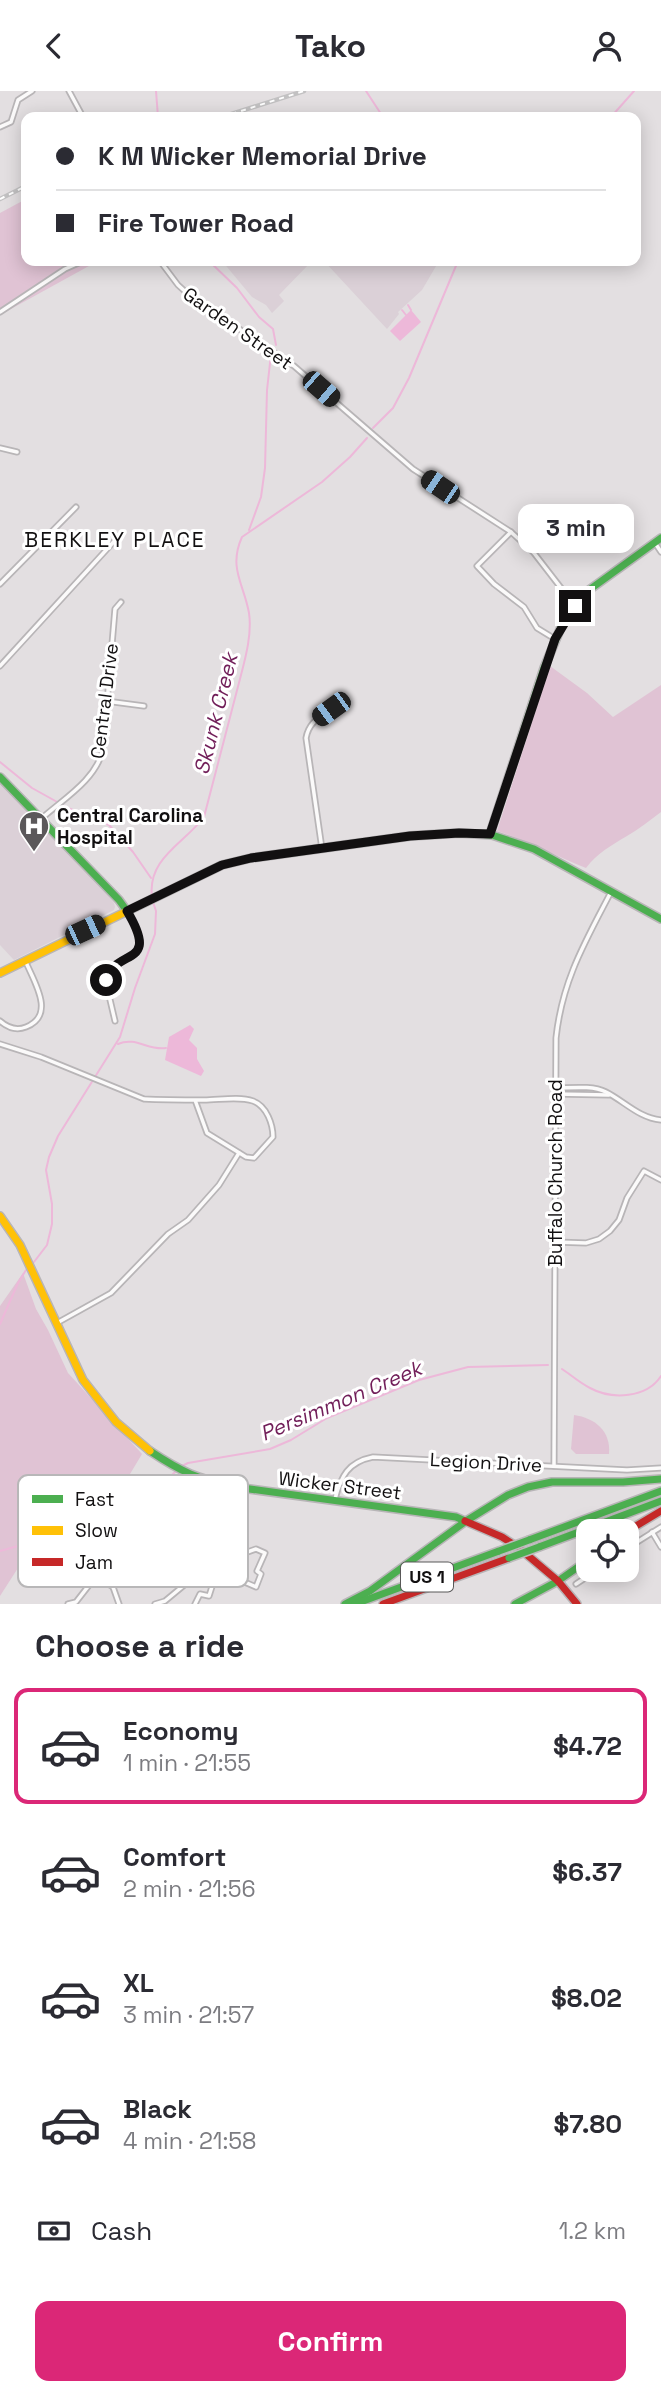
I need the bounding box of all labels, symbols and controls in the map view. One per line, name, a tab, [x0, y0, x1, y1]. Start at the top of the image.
text: Tako	[295, 26, 366, 66]
icon: back	[35, 27, 73, 65]
icon: person	[588, 27, 626, 65]
text: K M Wicker Memorial Drive	[98, 139, 427, 173]
text: Fire Tower Road	[98, 206, 294, 240]
street label: Garden Street	[178, 281, 297, 375]
car	[299, 367, 344, 411]
car	[417, 467, 464, 507]
callout: 3 min	[517, 505, 633, 553]
text: 3 min	[546, 513, 606, 543]
district label: BERKLEY PLACE	[24, 526, 206, 553]
route end	[559, 590, 591, 622]
street label: Central Drive	[85, 642, 124, 760]
water label: Skunk Creek	[187, 648, 244, 777]
car	[308, 688, 355, 730]
place label: Central Carolina Hospital	[57, 803, 203, 850]
hospital icon: Central Carolina Hospital	[17, 809, 51, 853]
car	[62, 912, 109, 948]
route start	[90, 964, 122, 996]
street label: Buffalo Church Road	[543, 1079, 568, 1267]
water label: Persimmon Creek	[256, 1353, 428, 1447]
street label: Legion Drive	[429, 1447, 543, 1478]
street label: Wicker Street	[277, 1466, 403, 1505]
legend	[18, 1475, 248, 1587]
text: Fast	[75, 1487, 115, 1512]
text: Slow	[75, 1518, 118, 1543]
map controls	[576, 1519, 639, 1582]
button: locate	[576, 1519, 639, 1582]
text: Jam	[75, 1550, 113, 1575]
road number: US 1	[401, 1562, 453, 1591]
text: Choose a ride	[35, 1626, 245, 1666]
text: Economy	[123, 1714, 239, 1748]
icon: car	[39, 1715, 102, 1778]
text: $4.72	[553, 1729, 622, 1763]
text: 1 min · 21:55	[123, 1748, 251, 1778]
text: Comfort	[123, 1840, 226, 1874]
icon: car	[39, 1841, 102, 1904]
text: $6.37	[552, 1855, 622, 1889]
text: 2 min · 21:56	[123, 1874, 256, 1904]
text: XL	[123, 1966, 154, 2000]
icon: car	[39, 1967, 102, 2030]
text: $8.02	[551, 1981, 622, 2015]
text: 3 min · 21:57	[123, 2000, 254, 2030]
text: Black	[123, 2092, 192, 2126]
icon: car	[39, 2093, 102, 2156]
text: $7.80	[553, 2107, 622, 2141]
text: 4 min · 21:58	[123, 2126, 256, 2156]
icon: cash	[35, 2212, 73, 2250]
text: Cash	[91, 2214, 152, 2248]
text: 1.2 km	[559, 2216, 626, 2246]
button: Confirm	[35, 2301, 626, 2381]

